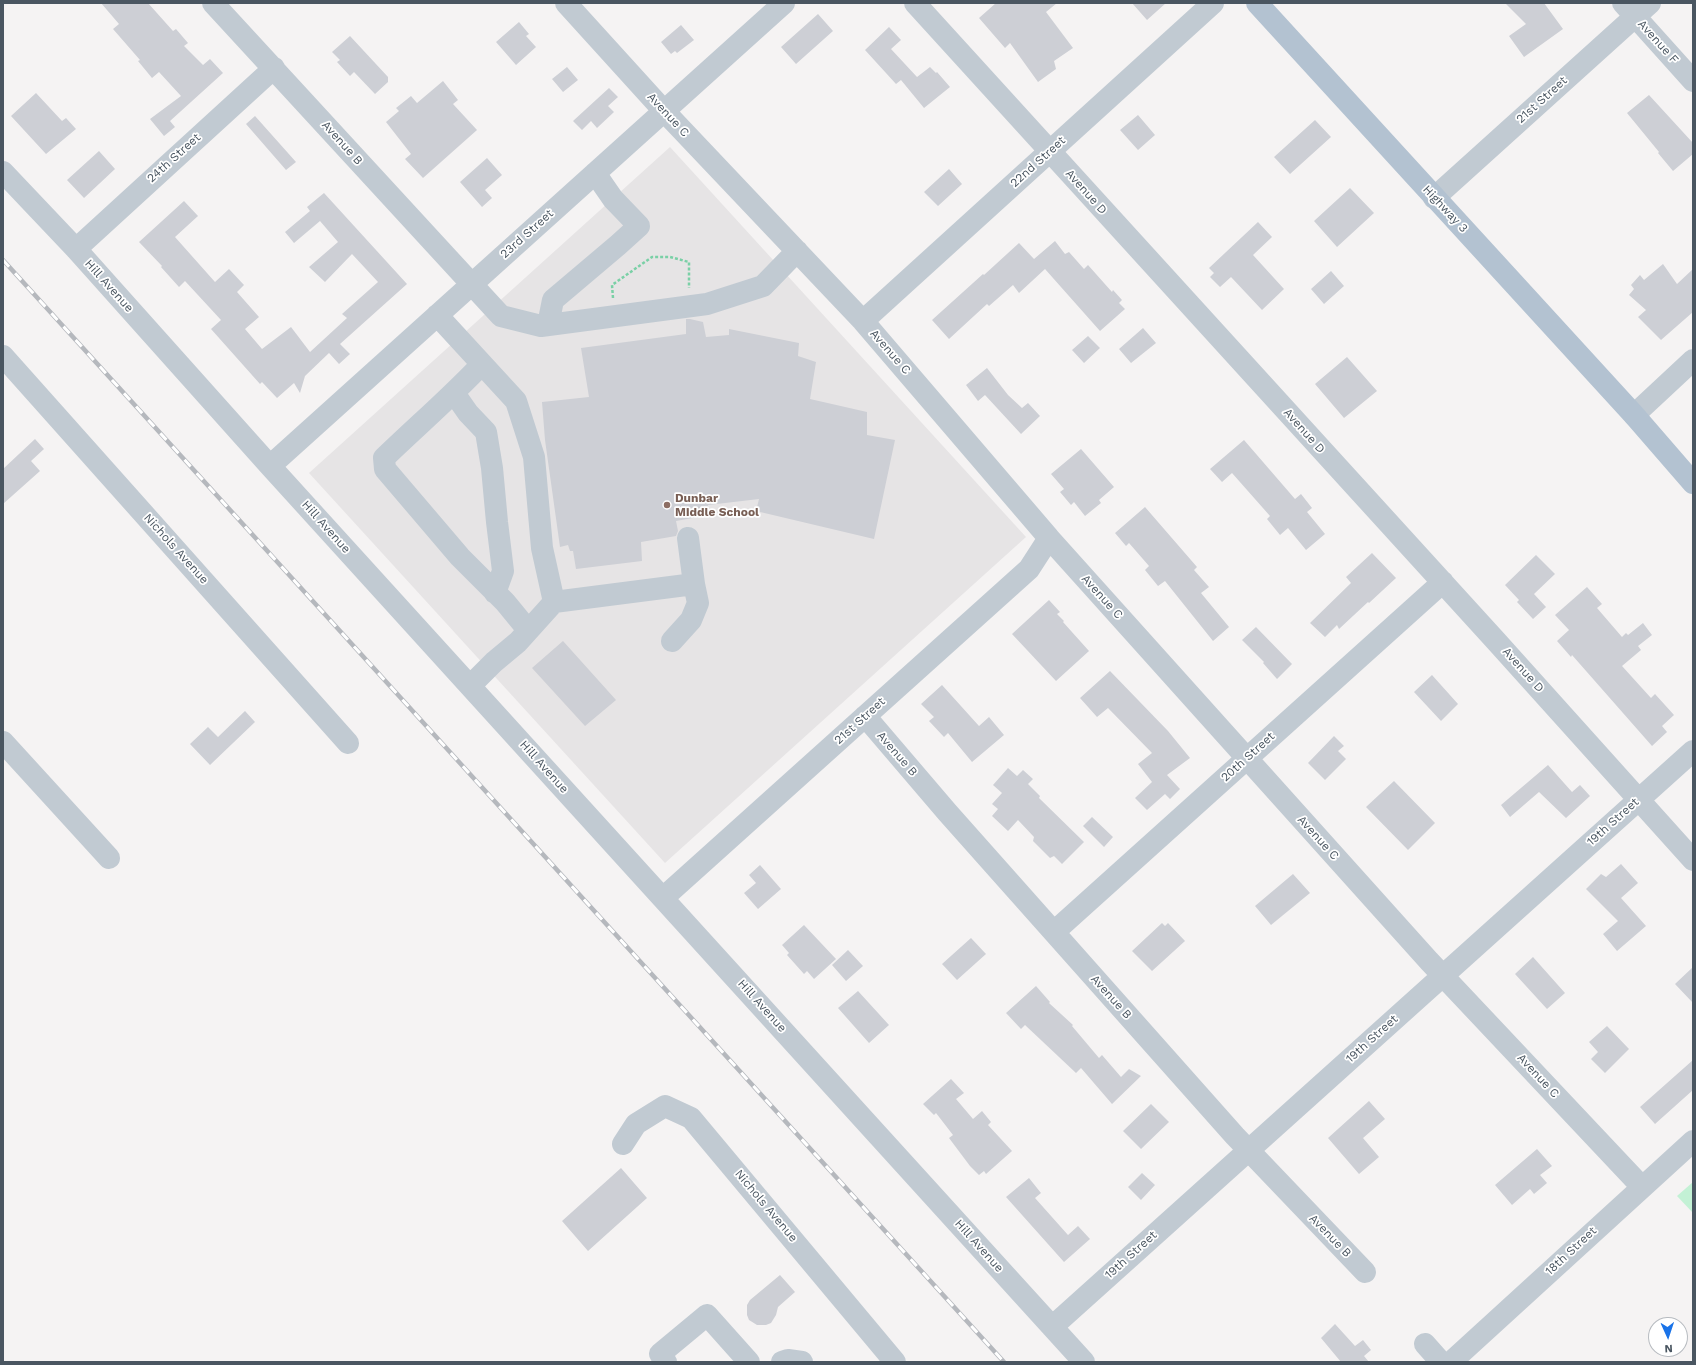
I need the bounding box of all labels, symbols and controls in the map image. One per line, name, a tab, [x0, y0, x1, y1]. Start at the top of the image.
street label: Avenue F	[1635, 17, 1681, 67]
street label: 21st Street	[1514, 73, 1570, 127]
street label: Avenue C	[644, 90, 692, 140]
street label: Avenue B	[318, 118, 366, 168]
street label: 24th Street	[144, 130, 204, 186]
street label: 22nd Street	[1007, 134, 1069, 190]
street label: Avenue D	[1062, 167, 1110, 217]
street label: Highway 3	[1419, 182, 1471, 236]
street label: 23rd Street	[497, 206, 557, 262]
street label: Hill Avenue	[82, 257, 136, 315]
street label: Avenue C	[867, 327, 913, 377]
street label: Avenue D	[1280, 406, 1328, 456]
place label: Dunbar Middle School	[675, 491, 759, 519]
street label: Hill Avenue	[299, 498, 353, 556]
marker: Dunbar Middle School	[662, 500, 672, 510]
street label: Nichols Avenue	[141, 511, 211, 587]
street label: Avenue C	[1078, 572, 1126, 622]
street label: Avenue D	[1499, 645, 1547, 695]
street label: 21st Street	[832, 694, 888, 748]
street label: Avenue B	[874, 729, 920, 779]
street label: 20th Street	[1218, 729, 1278, 785]
street label: Hill Avenue	[517, 738, 571, 796]
street label: 19th Street	[1584, 795, 1642, 849]
street label: Avenue C	[1294, 813, 1342, 863]
street label: Avenue B	[1087, 972, 1135, 1022]
street label: Hill Avenue	[735, 977, 789, 1035]
street label: 19th Street	[1343, 1012, 1401, 1066]
street label: Avenue C	[1514, 1051, 1562, 1101]
street label: Nichols Avenue	[732, 1167, 800, 1245]
street label: Avenue B	[1306, 1211, 1354, 1261]
street label: Hill Avenue	[952, 1217, 1006, 1275]
street label: 18th Street	[1542, 1224, 1600, 1278]
street label: 19th Street	[1102, 1228, 1160, 1282]
north arrow	[1648, 1317, 1688, 1357]
text: N	[1664, 1342, 1673, 1355]

